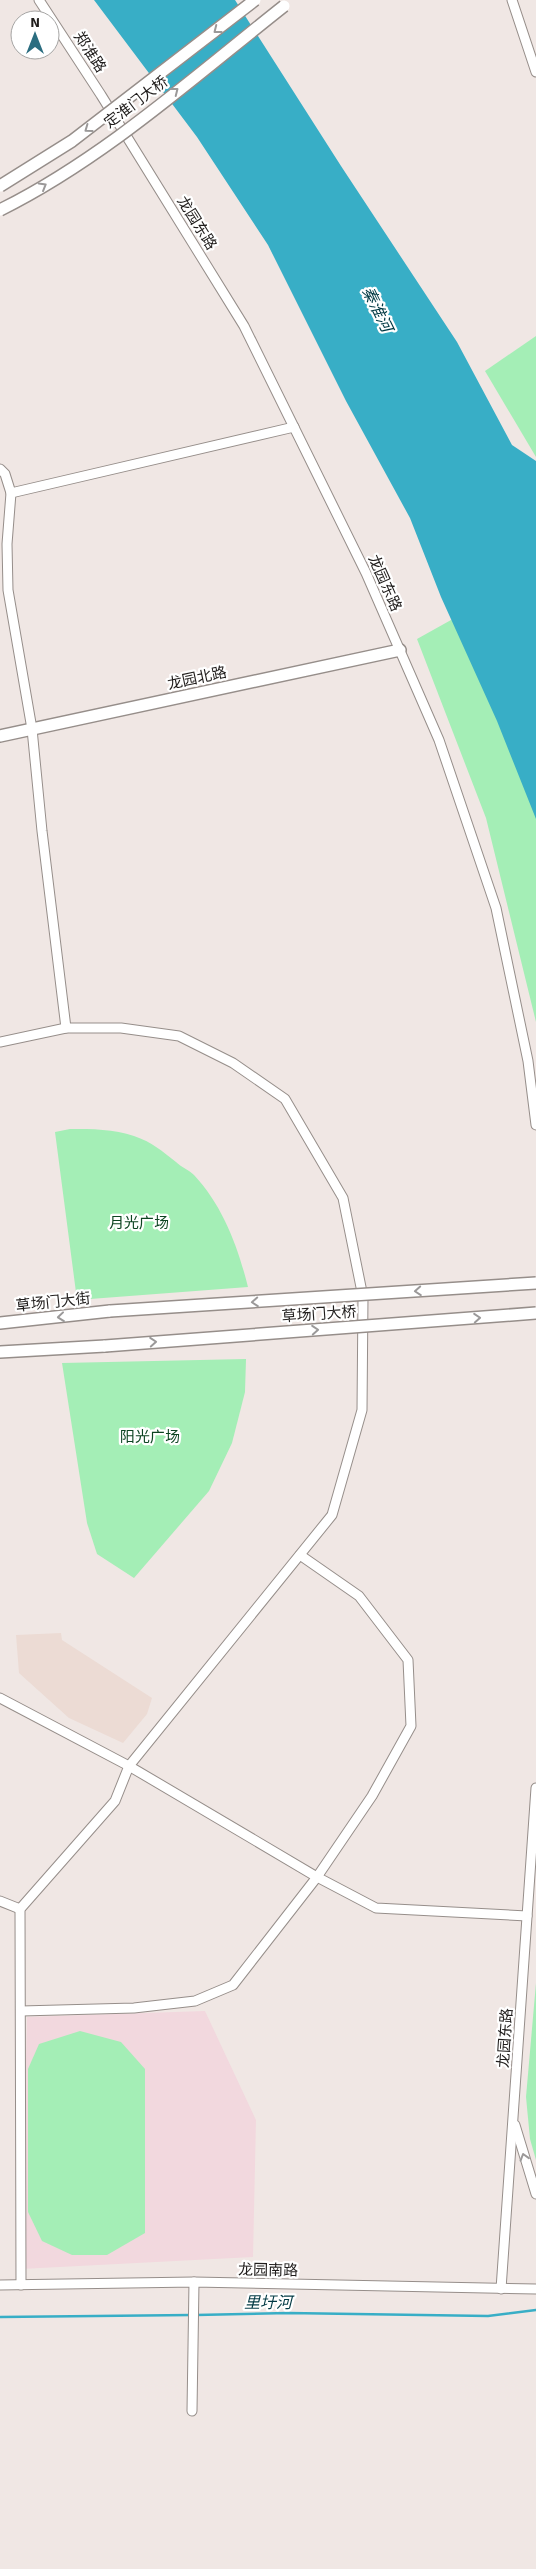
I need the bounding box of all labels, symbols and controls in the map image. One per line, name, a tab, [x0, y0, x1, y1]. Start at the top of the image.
north arrow	[10, 10, 60, 60]
text: N	[30, 14, 40, 31]
one-way arrow	[213, 24, 223, 33]
street label: 郑淮路	[70, 28, 110, 76]
street label: 定淮门大桥	[101, 72, 171, 132]
one-way arrow	[169, 88, 178, 97]
one-way arrow	[84, 123, 94, 132]
one-way arrow	[37, 183, 46, 193]
street label: 龙园东路	[173, 193, 221, 253]
water label: 秦淮河	[358, 283, 398, 338]
street label: 龙园东路	[365, 552, 405, 614]
street label: 龙园北路	[166, 663, 228, 693]
park label: 月光广场	[109, 1214, 169, 1232]
one-way arrow	[413, 1286, 421, 1297]
street label: 草场门大街	[15, 1289, 91, 1315]
one-way arrow	[251, 1296, 259, 1307]
street label: 草场门大桥	[281, 1302, 357, 1326]
one-way arrow	[57, 1311, 65, 1322]
one-way arrow	[474, 1312, 482, 1323]
one-way arrow	[312, 1324, 320, 1335]
one-way arrow	[150, 1337, 158, 1348]
park label: 阳光广场	[120, 1428, 180, 1446]
street label: 龙园东路	[494, 2007, 516, 2069]
one-way arrow	[520, 2154, 530, 2162]
street label: 龙园南路	[238, 2260, 298, 2280]
water label: 里圩河	[244, 2293, 295, 2313]

